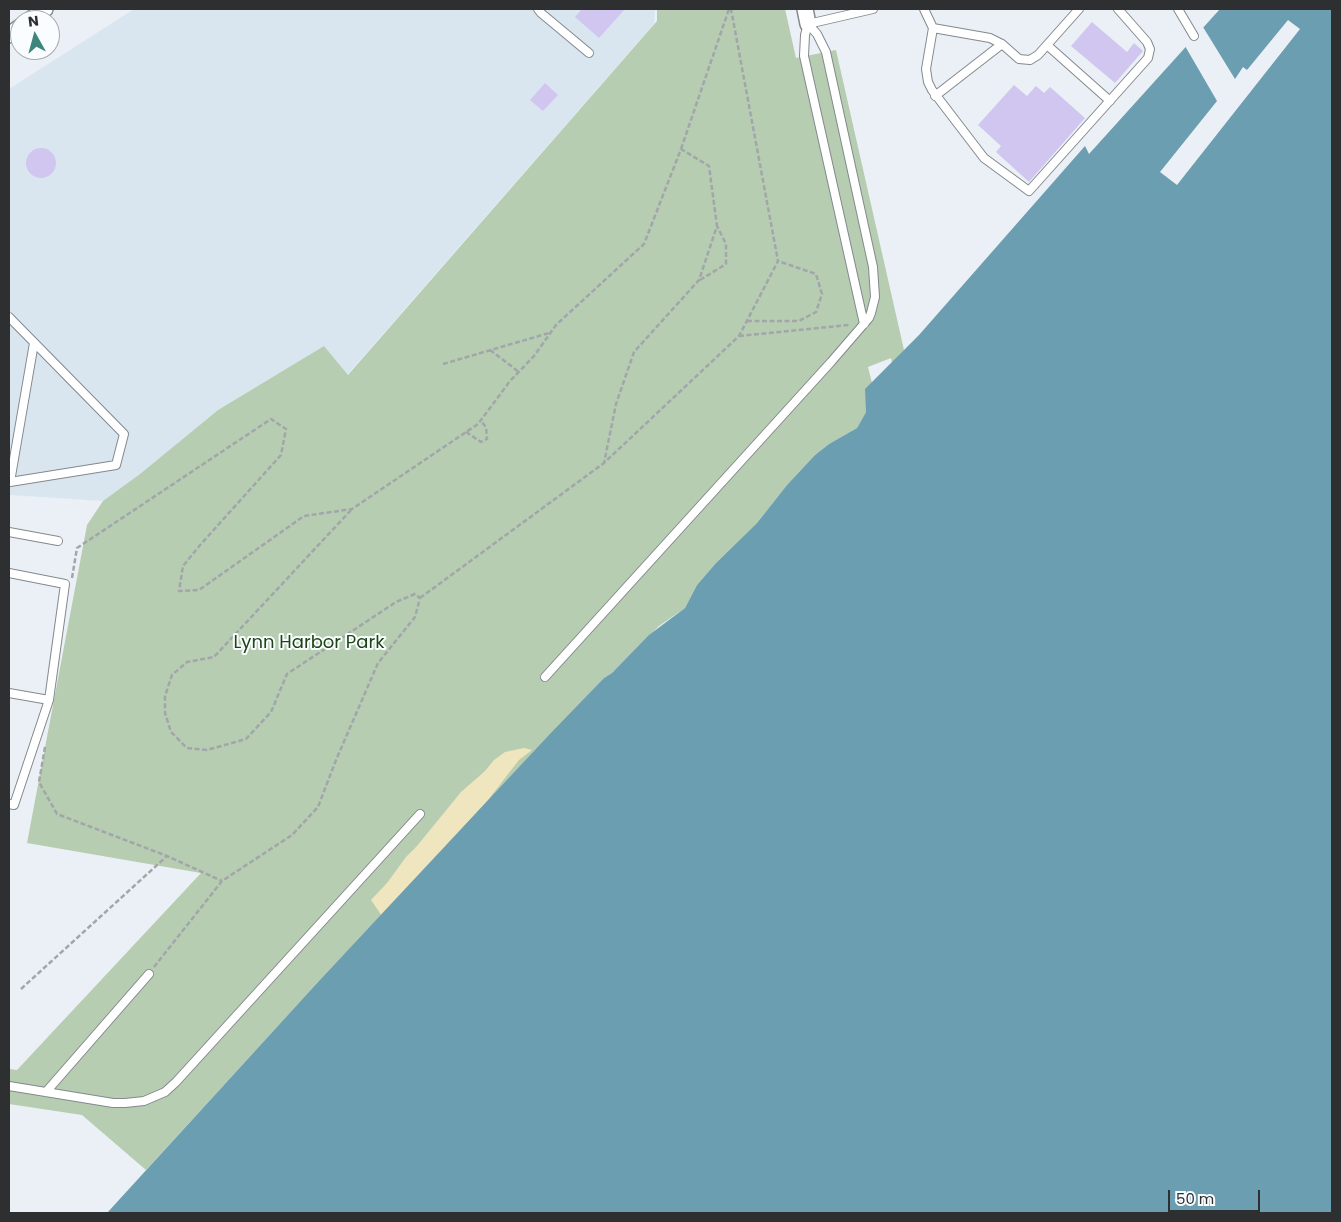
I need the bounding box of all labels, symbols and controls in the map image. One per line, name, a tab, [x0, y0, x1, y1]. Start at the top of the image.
north arrow	[10, 10, 60, 60]
text: N	[27, 11, 40, 32]
park label: Lynn Harbor Park	[234, 632, 384, 654]
scale bar	[1171, 1180, 1264, 1212]
text: 50 m	[1176, 1188, 1214, 1209]

